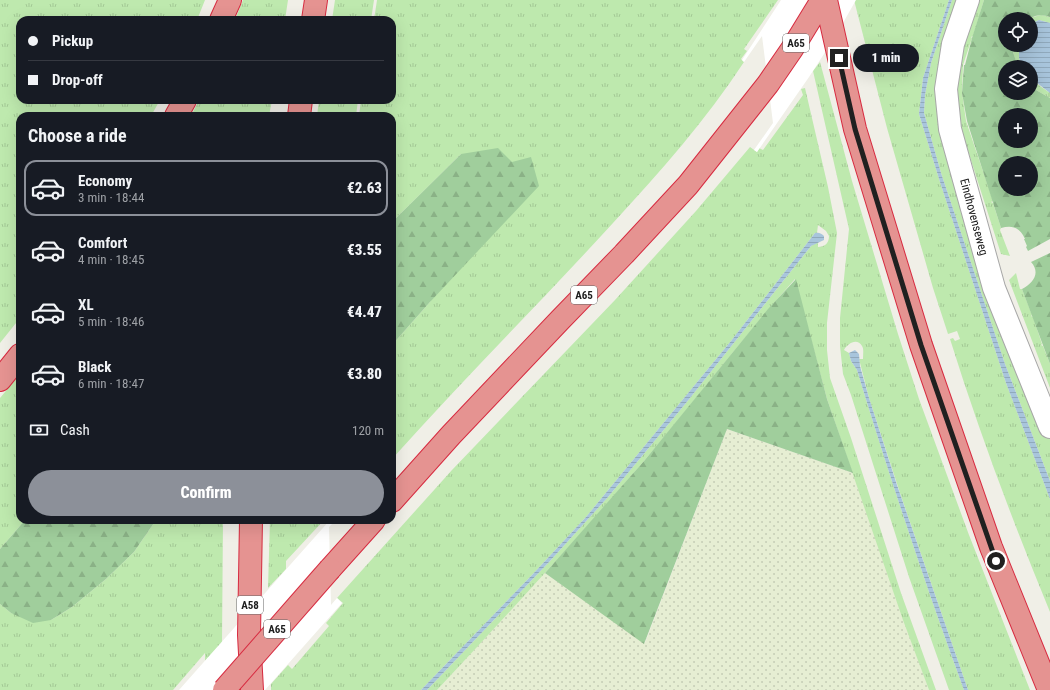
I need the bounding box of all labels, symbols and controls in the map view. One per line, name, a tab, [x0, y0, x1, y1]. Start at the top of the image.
map controls	[998, 12, 1038, 196]
button: locate	[998, 12, 1038, 52]
text: Pickup	[52, 32, 93, 50]
road number: A65	[783, 34, 809, 52]
callout: 1 min	[853, 44, 919, 72]
route end	[830, 49, 848, 67]
text: 1 min	[872, 50, 900, 65]
button: layers	[998, 60, 1038, 100]
text: Drop-off	[52, 71, 103, 89]
button: +	[998, 108, 1038, 148]
text: Choose a ride	[28, 125, 127, 146]
button: −	[998, 156, 1038, 196]
icon: car	[30, 170, 66, 206]
text: Economy	[78, 172, 132, 190]
street label: Eindhovenseweg	[957, 177, 991, 257]
text: €2.63	[347, 179, 382, 197]
text: 3 min · 18:44	[78, 190, 144, 205]
icon: car	[30, 232, 66, 268]
text: Comfort	[78, 234, 127, 252]
text: €3.55	[347, 241, 382, 259]
text: 4 min · 18:45	[78, 252, 144, 267]
road number: A65	[571, 286, 597, 304]
icon: car	[30, 294, 66, 330]
text: XL	[78, 296, 94, 314]
text: €4.47	[347, 303, 382, 321]
text: 5 min · 18:46	[78, 314, 144, 329]
icon: car	[30, 356, 66, 392]
text: Black	[78, 358, 111, 376]
text: €3.80	[347, 365, 382, 383]
text: 6 min · 18:47	[78, 376, 144, 391]
icon: cash	[28, 419, 50, 441]
text: Cash	[60, 421, 90, 439]
text: 120 m	[352, 423, 384, 438]
button: Confirm	[28, 470, 384, 516]
route start	[987, 552, 1005, 570]
road number: A58	[237, 596, 263, 614]
road number: A65	[264, 620, 290, 638]

